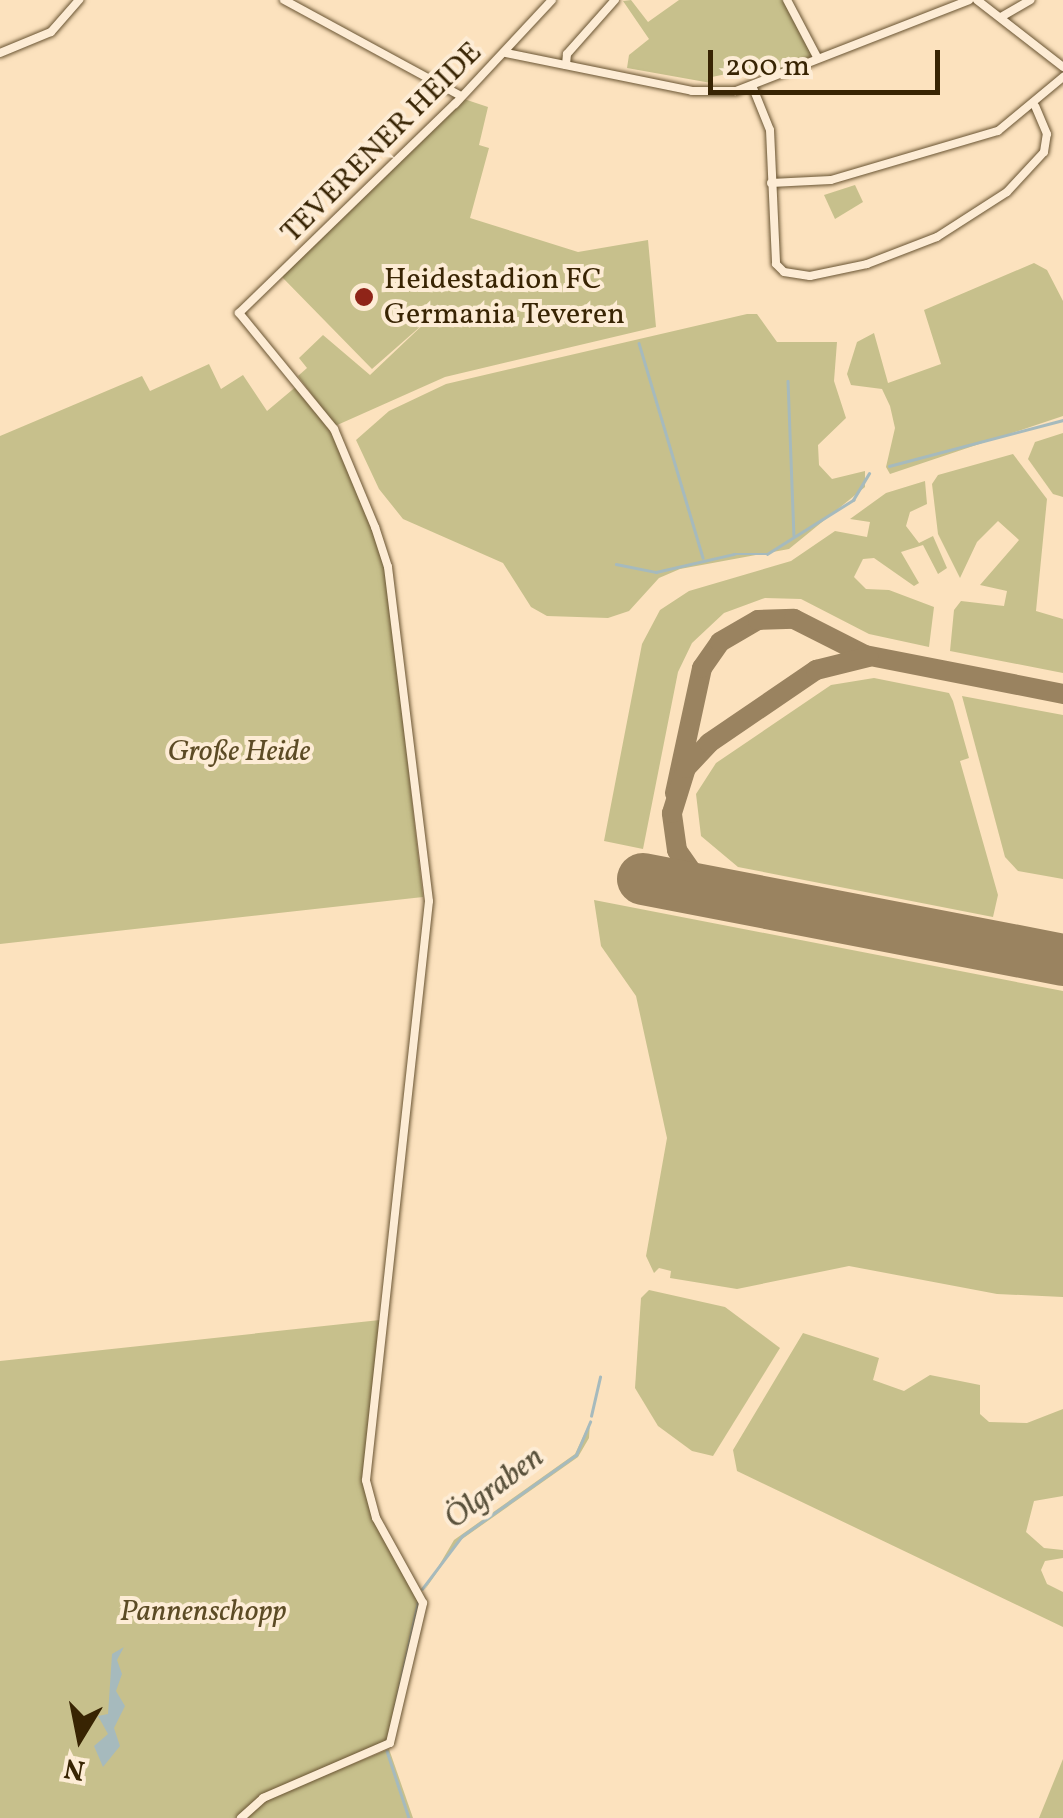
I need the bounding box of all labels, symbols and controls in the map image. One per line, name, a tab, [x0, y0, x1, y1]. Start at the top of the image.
scale bar	[713, 30, 946, 92]
street label: TEVERENER HEIDE	[274, 35, 490, 251]
text: 200 m	[725, 46, 810, 88]
place label: Heidestadion FC Germania Teveren	[384, 262, 626, 332]
marker: Heidestadion FC Germania Teveren	[353, 286, 375, 308]
park label: Große Heide	[168, 734, 310, 770]
water label: Ölgraben	[438, 1439, 552, 1539]
park label: Pannenschopp	[120, 1594, 286, 1630]
north arrow	[30, 1688, 130, 1788]
text: N	[61, 1747, 88, 1789]

